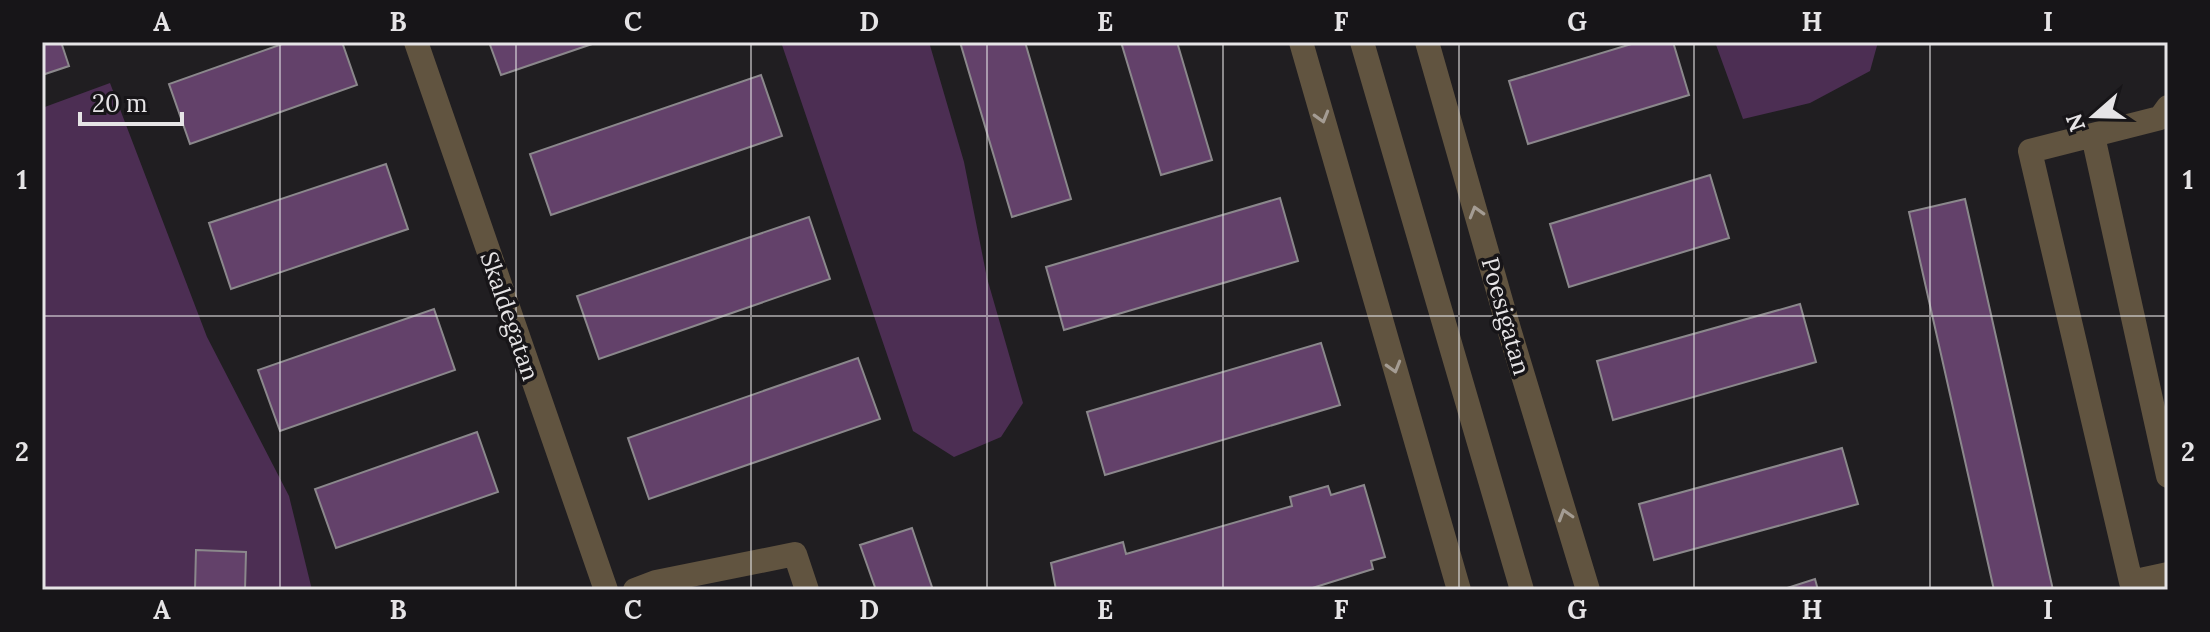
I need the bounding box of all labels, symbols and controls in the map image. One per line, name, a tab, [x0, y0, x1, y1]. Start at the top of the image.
text: A	[153, 5, 171, 38]
text: B	[389, 5, 407, 38]
text: C	[624, 5, 642, 38]
text: D	[859, 5, 879, 38]
text: E	[1097, 5, 1113, 38]
text: F	[1334, 5, 1349, 38]
text: G	[1567, 5, 1587, 38]
text: H	[1802, 5, 1822, 38]
text: I	[2043, 5, 2053, 38]
scale bar	[80, 76, 182, 126]
north arrow	[2054, 76, 2134, 156]
text: 20 m	[92, 88, 148, 119]
one-way arrow	[1313, 109, 1329, 123]
text: N	[2059, 110, 2091, 136]
text: 1	[17, 163, 27, 196]
text: 1	[2183, 163, 2193, 196]
one-way arrow	[1469, 206, 1485, 220]
street label: Skaldegatan	[473, 247, 547, 385]
street label: Poesigatan	[1474, 254, 1538, 378]
one-way arrow	[1385, 359, 1401, 373]
text: 2	[15, 435, 29, 468]
text: 2	[2181, 435, 2195, 468]
one-way arrow	[1558, 509, 1574, 523]
text: A	[153, 593, 171, 626]
text: B	[389, 593, 407, 626]
text: C	[624, 593, 642, 626]
text: D	[859, 593, 879, 626]
text: E	[1097, 593, 1113, 626]
text: F	[1334, 593, 1349, 626]
text: G	[1567, 593, 1587, 626]
text: H	[1802, 593, 1822, 626]
text: I	[2043, 593, 2053, 626]

